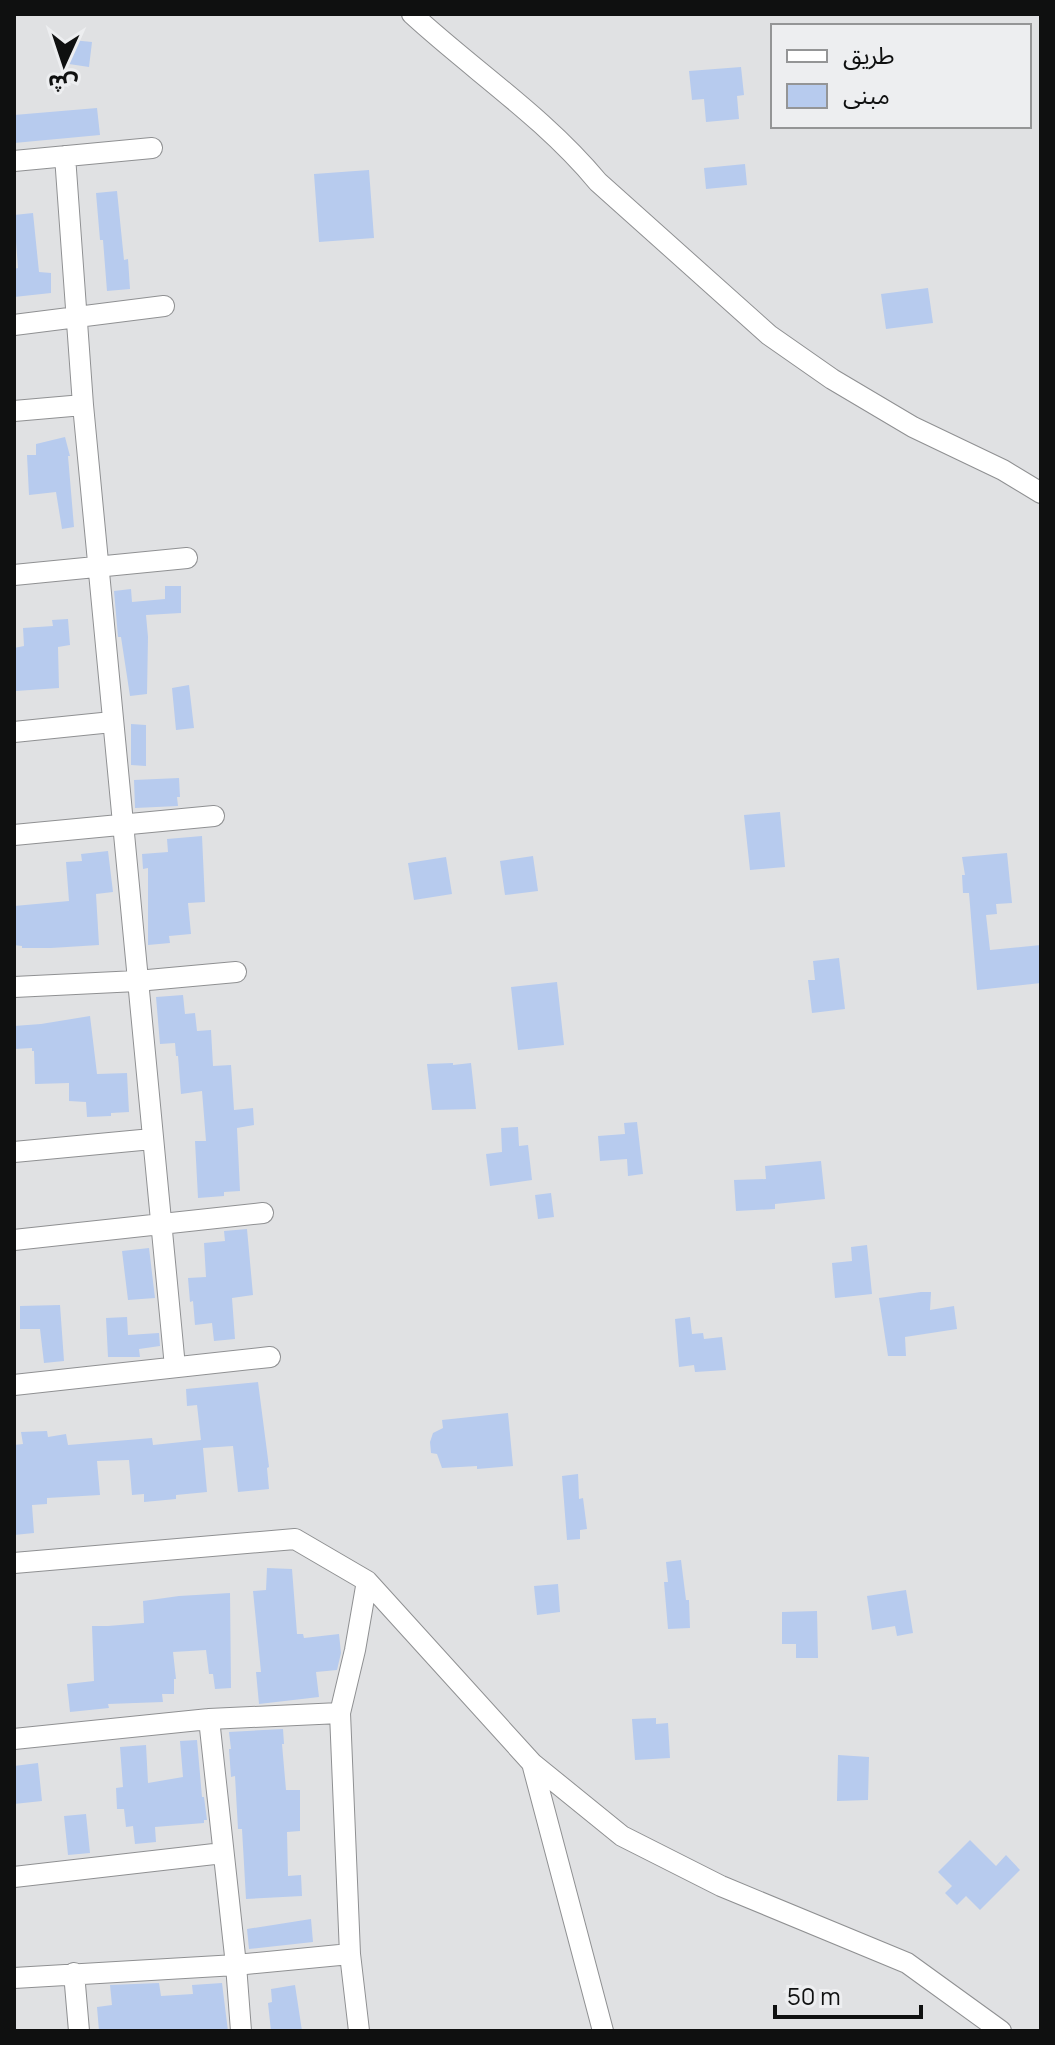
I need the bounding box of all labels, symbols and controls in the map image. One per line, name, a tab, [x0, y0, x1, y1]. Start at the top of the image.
north arrow	[24, 24, 104, 104]
legend	[771, 24, 1031, 128]
text: طريق	[843, 38, 895, 71]
text: ش	[47, 68, 79, 100]
text: مبنى	[843, 78, 890, 111]
scale bar	[775, 1969, 921, 2019]
text: 50 m	[787, 1979, 841, 2012]

